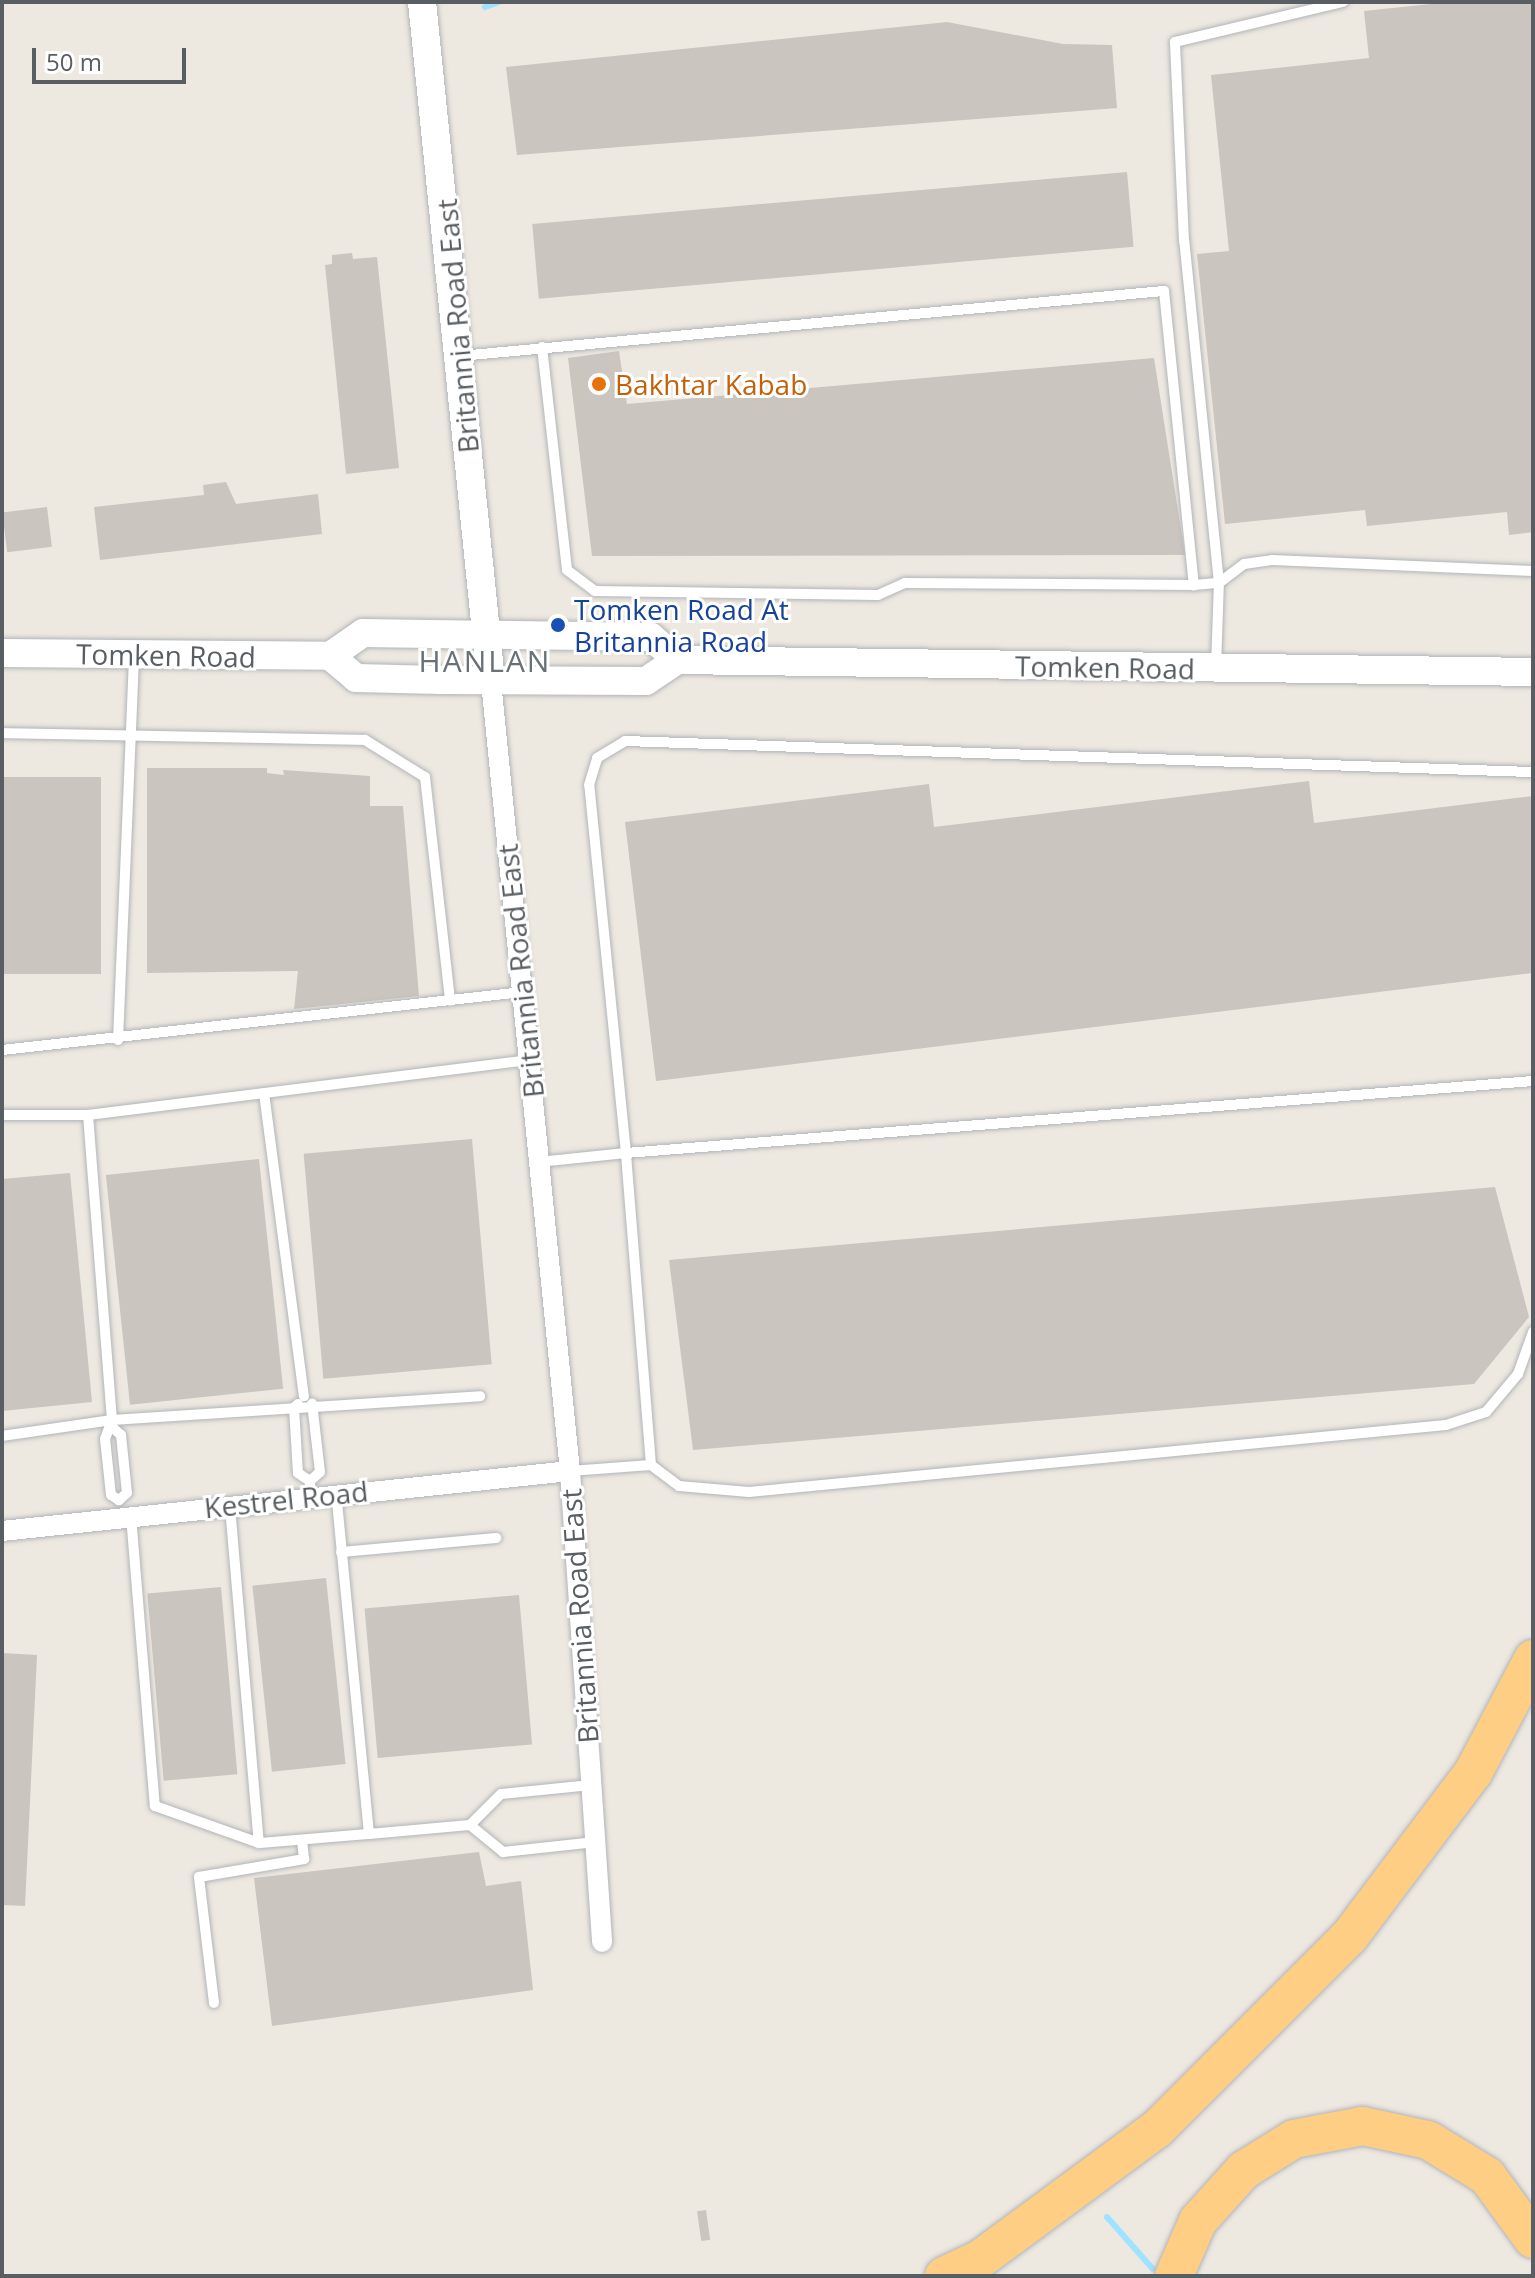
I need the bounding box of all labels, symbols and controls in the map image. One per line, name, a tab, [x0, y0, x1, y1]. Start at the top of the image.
scale bar	[36, 32, 190, 82]
text: 50 m	[46, 45, 102, 78]
street label: Britannia Road East	[429, 198, 485, 454]
place label: Bakhtar Kabab	[615, 367, 807, 401]
marker: Bakhtar Kabab	[590, 375, 608, 393]
place label: Tomken Road At Britannia Road	[574, 592, 789, 658]
marker: Tomken Road At Britannia Road	[549, 616, 567, 634]
street label: Tomken Road	[76, 637, 256, 673]
district label: HANLAN	[419, 643, 551, 679]
street label: Tomken Road	[1015, 649, 1195, 685]
street label: Britannia Road East	[490, 842, 550, 1100]
street label: Kestrel Road	[202, 1474, 370, 1524]
street label: Britannia Road East	[553, 1488, 605, 1744]

